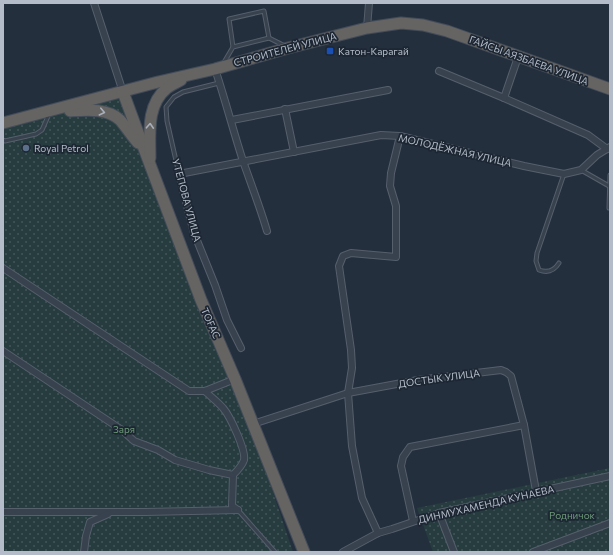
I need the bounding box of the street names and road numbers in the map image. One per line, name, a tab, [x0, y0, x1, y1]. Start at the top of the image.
street label: СТРОИТЕЛЕЙ УЛИЦА	[232, 29, 338, 69]
street label: ГАЙСЫ АЯЗБАЕВА УЛИЦА	[468, 33, 590, 87]
street label: МОЛОДЁЖНАЯ УЛИЦА	[397, 131, 513, 169]
street label: УТЕПОВА УЛИЦА	[170, 157, 204, 243]
street label: ТОҒАС	[199, 306, 223, 340]
street label: ДОСТЫК УЛИЦА	[397, 366, 481, 390]
street label: ДИНМУХАМЕНДА КУНАЕВА	[417, 482, 555, 525]

